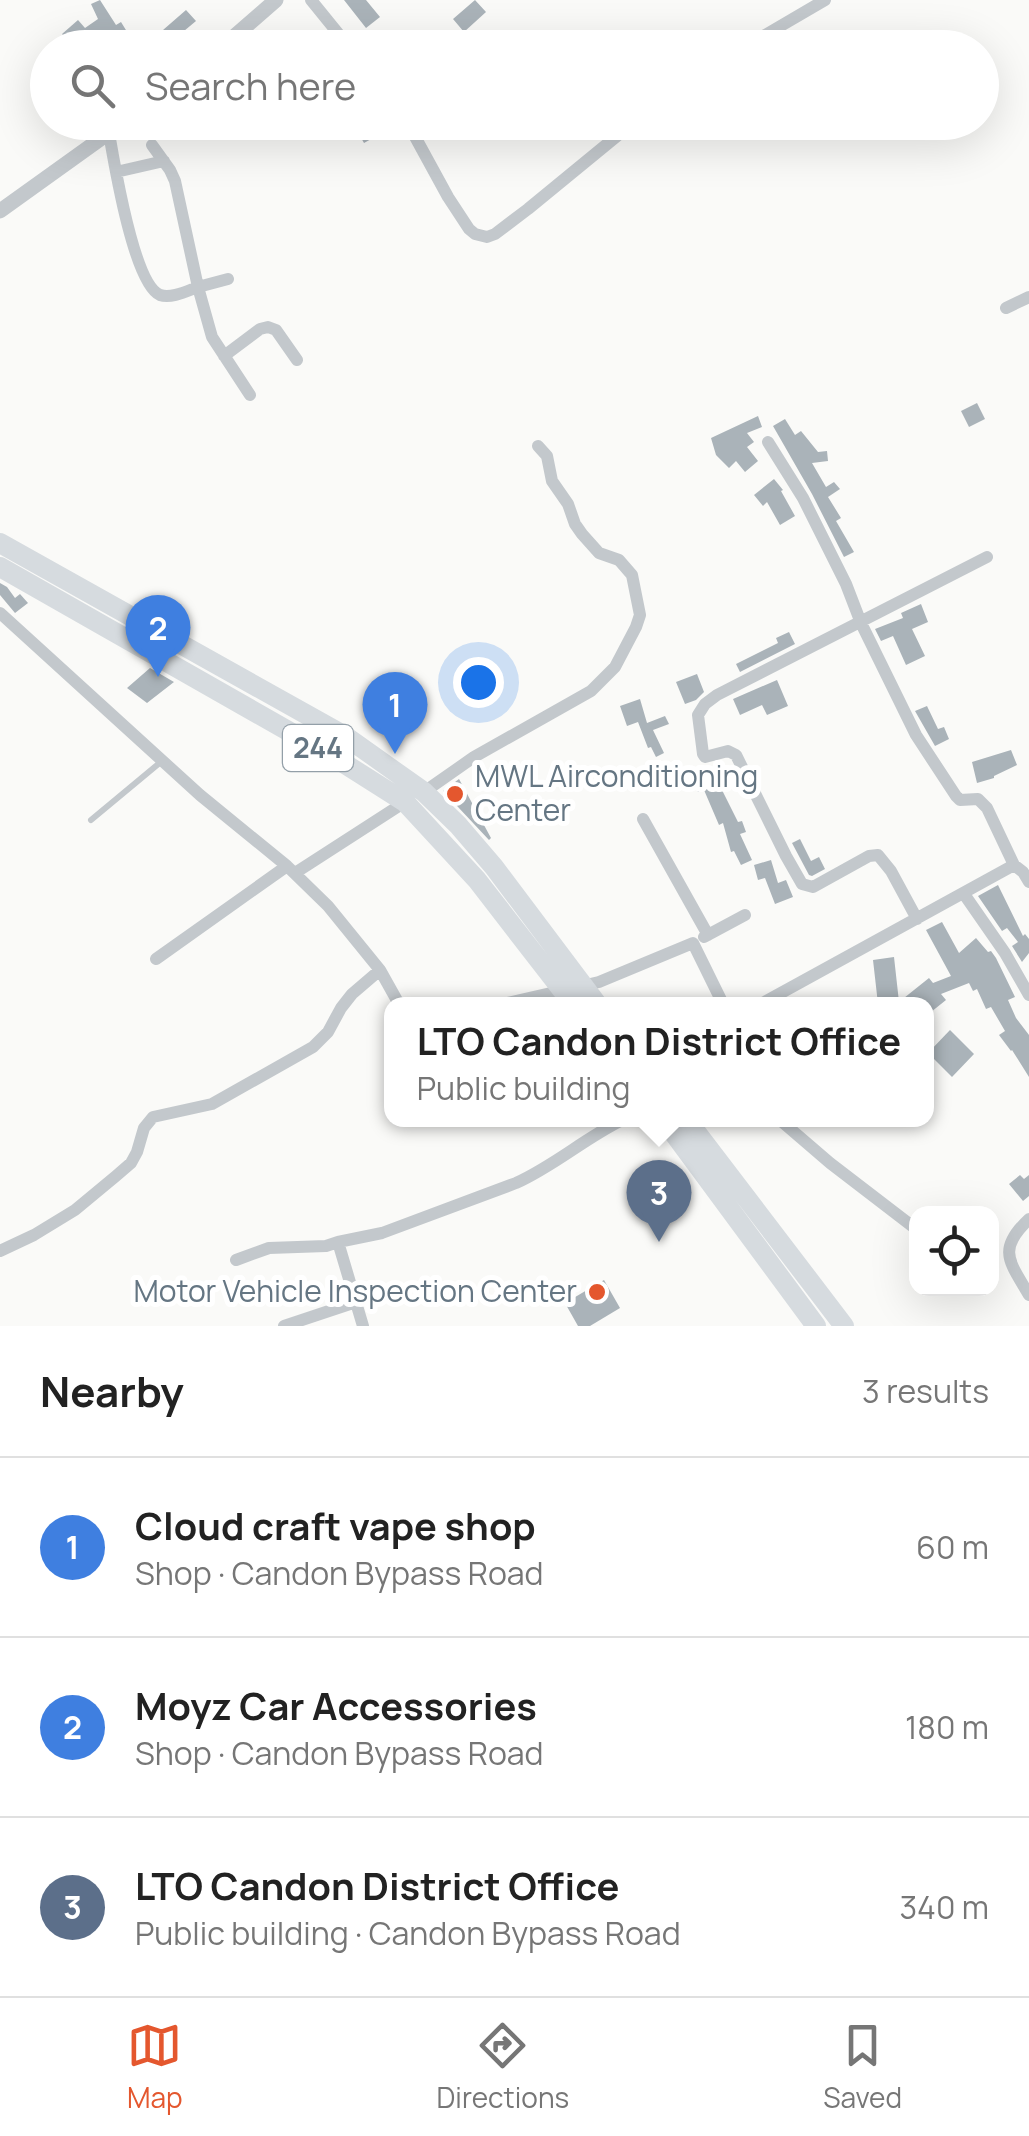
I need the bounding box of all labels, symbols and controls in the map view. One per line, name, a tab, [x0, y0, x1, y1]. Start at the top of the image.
search box	[30, 30, 999, 140]
icon: search	[65, 58, 120, 113]
text: Search here	[145, 59, 356, 111]
pin: 2	[126, 594, 190, 677]
your location	[453, 657, 504, 708]
pin: 1	[362, 672, 428, 754]
road number: 244	[283, 725, 353, 771]
place label: MWL Airconditioning Center	[475, 755, 758, 830]
marker: MWL Airconditioning Center	[444, 783, 466, 805]
popup	[384, 997, 934, 1127]
text: LTO Candon District Office	[417, 1014, 901, 1066]
text: Public building	[417, 1066, 630, 1110]
pin: 3	[626, 1160, 692, 1242]
map controls	[909, 1206, 999, 1296]
button: locate	[909, 1206, 999, 1296]
place label: Motor Vehicle Inspection Center	[134, 1270, 577, 1311]
marker: Motor Vehicle Inspection Center	[586, 1281, 608, 1303]
text: Nearby	[40, 1362, 184, 1420]
text: 3 results	[862, 1369, 989, 1413]
text: Cloud craft vape shop	[135, 1499, 536, 1551]
text: 1	[65, 1525, 80, 1569]
text: 60 m	[916, 1525, 989, 1569]
text: Shop · Candon Bypass Road	[135, 1551, 544, 1595]
text: Moyz Car Accessories	[135, 1679, 537, 1731]
text: 2	[63, 1705, 82, 1749]
text: 180 m	[905, 1705, 989, 1749]
text: Shop · Candon Bypass Road	[135, 1731, 544, 1775]
text: LTO Candon District Office	[135, 1859, 619, 1911]
text: 3	[63, 1885, 82, 1929]
text: 340 m	[899, 1885, 989, 1929]
text: Public building · Candon Bypass Road	[135, 1911, 681, 1955]
tab: Map	[127, 2018, 183, 2116]
tab: Directions	[437, 2018, 569, 2116]
tab: Saved	[823, 2018, 902, 2116]

